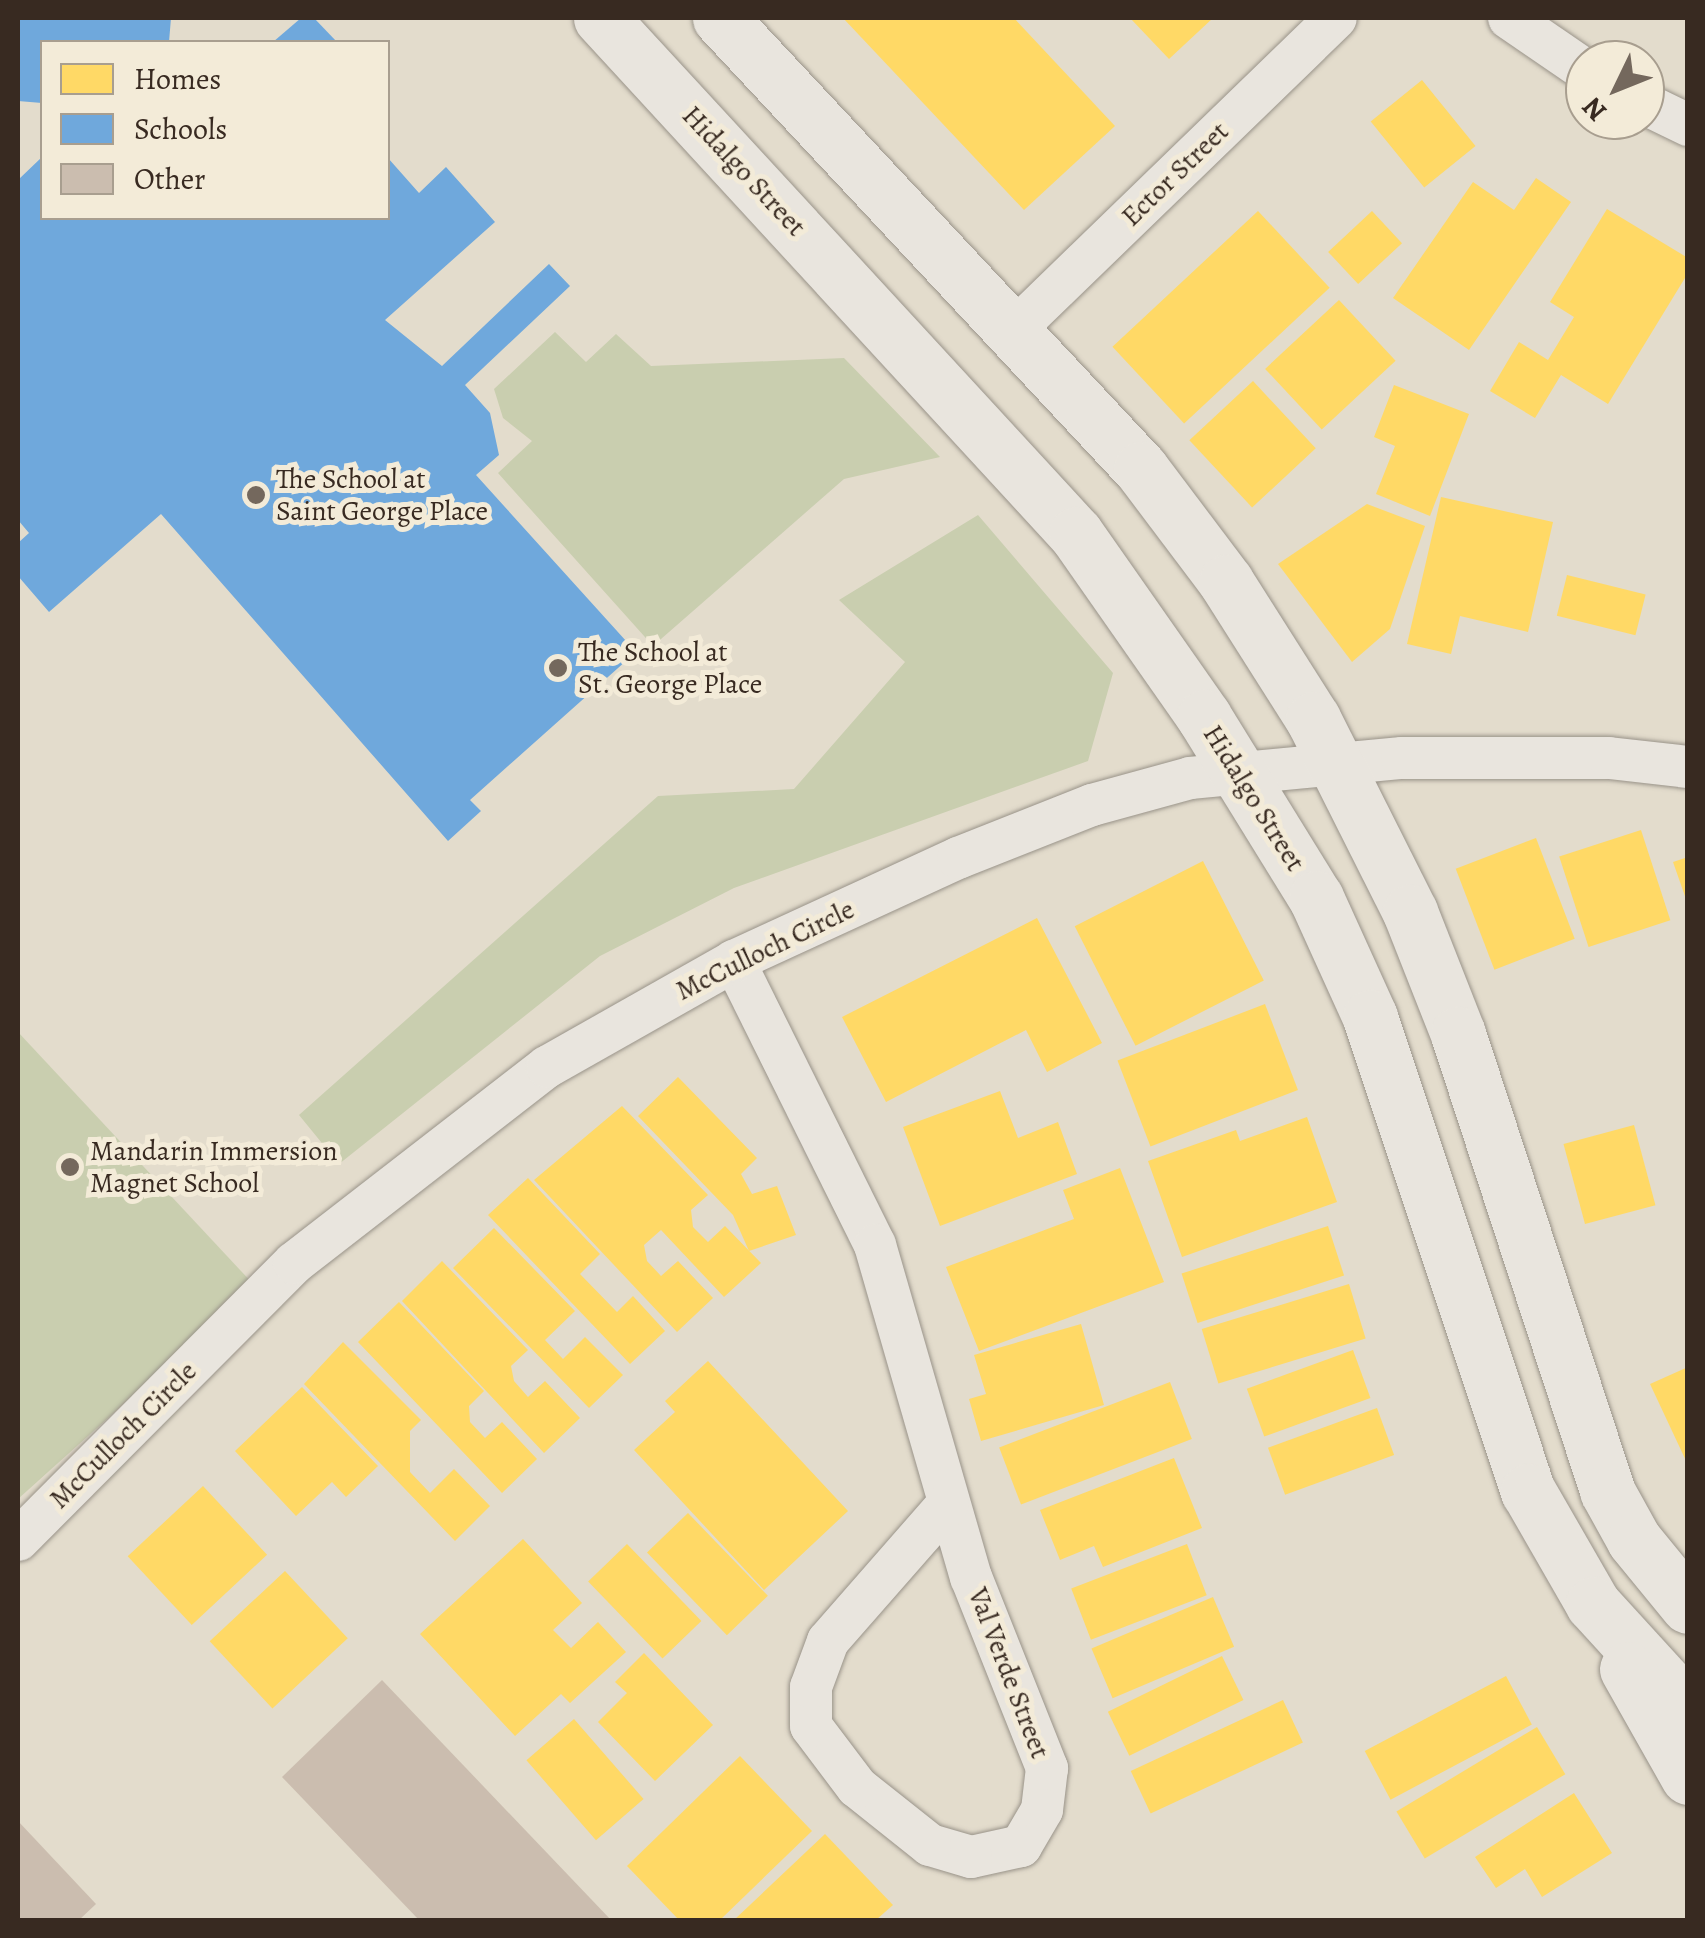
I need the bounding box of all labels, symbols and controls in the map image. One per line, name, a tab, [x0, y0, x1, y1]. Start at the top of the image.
legend	[40, 40, 390, 220]
north arrow	[1565, 40, 1665, 140]
text: Homes	[134, 59, 221, 99]
text: N	[1574, 89, 1615, 130]
street label: Hidalgo Street	[675, 99, 813, 243]
text: Schools	[134, 109, 227, 149]
street label: Ector Street	[1114, 115, 1236, 233]
text: Other	[134, 159, 206, 199]
place label: The School at Saint George Place	[276, 462, 488, 528]
marker: The School at Saint George Place	[245, 484, 267, 506]
place label: The School at St. George Place	[578, 635, 763, 701]
marker: The School at St. George Place	[547, 657, 569, 679]
street label: Hidalgo Street	[1196, 719, 1312, 877]
street label: McCulloch Circle	[670, 892, 860, 1008]
place label: Mandarin Immersion Magnet School	[90, 1134, 338, 1200]
marker: Mandarin Immersion Magnet School	[59, 1156, 81, 1178]
street label: McCulloch Circle	[42, 1354, 204, 1516]
street label: Val Verde Street	[961, 1583, 1057, 1763]

